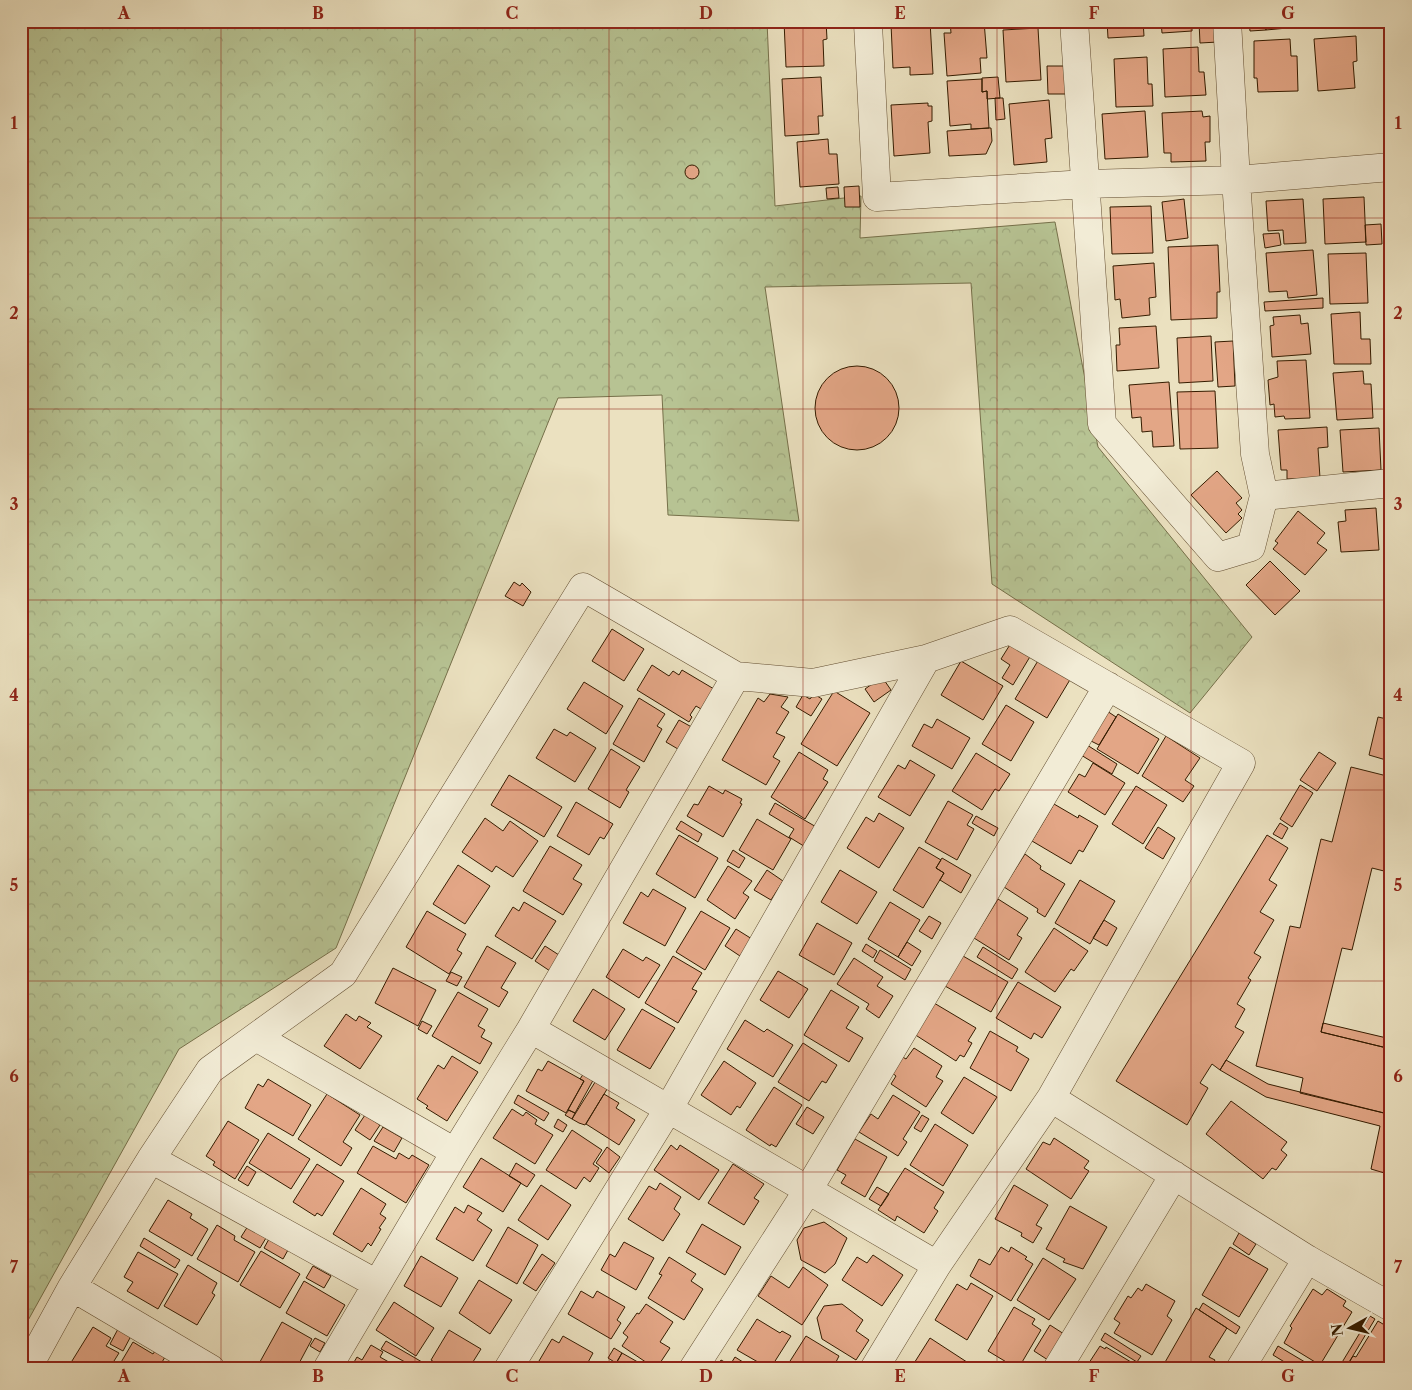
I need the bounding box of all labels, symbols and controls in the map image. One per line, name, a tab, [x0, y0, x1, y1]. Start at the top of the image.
text: A	[117, 3, 131, 23]
text: B	[312, 3, 324, 23]
text: C	[506, 3, 518, 23]
text: D	[699, 3, 713, 23]
text: E	[894, 3, 906, 23]
text: F	[1089, 3, 1100, 23]
text: G	[1281, 3, 1295, 23]
text: 1	[10, 113, 18, 133]
text: 1	[1394, 113, 1402, 133]
text: 2	[9, 303, 19, 323]
text: 2	[1393, 303, 1403, 323]
text: 3	[9, 494, 19, 514]
text: 3	[1393, 494, 1403, 514]
text: 4	[9, 685, 19, 705]
text: 4	[1393, 685, 1403, 705]
text: 5	[10, 875, 19, 895]
text: 5	[1394, 875, 1403, 895]
text: 6	[9, 1066, 19, 1086]
text: 6	[1393, 1066, 1403, 1086]
text: 7	[10, 1257, 19, 1277]
text: 7	[1394, 1257, 1403, 1277]
north arrow	[1324, 1302, 1374, 1352]
text: N	[1327, 1323, 1347, 1337]
text: A	[117, 1366, 131, 1386]
text: B	[312, 1366, 324, 1386]
text: C	[506, 1366, 518, 1386]
text: D	[699, 1366, 713, 1386]
text: E	[894, 1366, 906, 1386]
text: F	[1089, 1366, 1100, 1386]
text: G	[1281, 1366, 1295, 1386]

